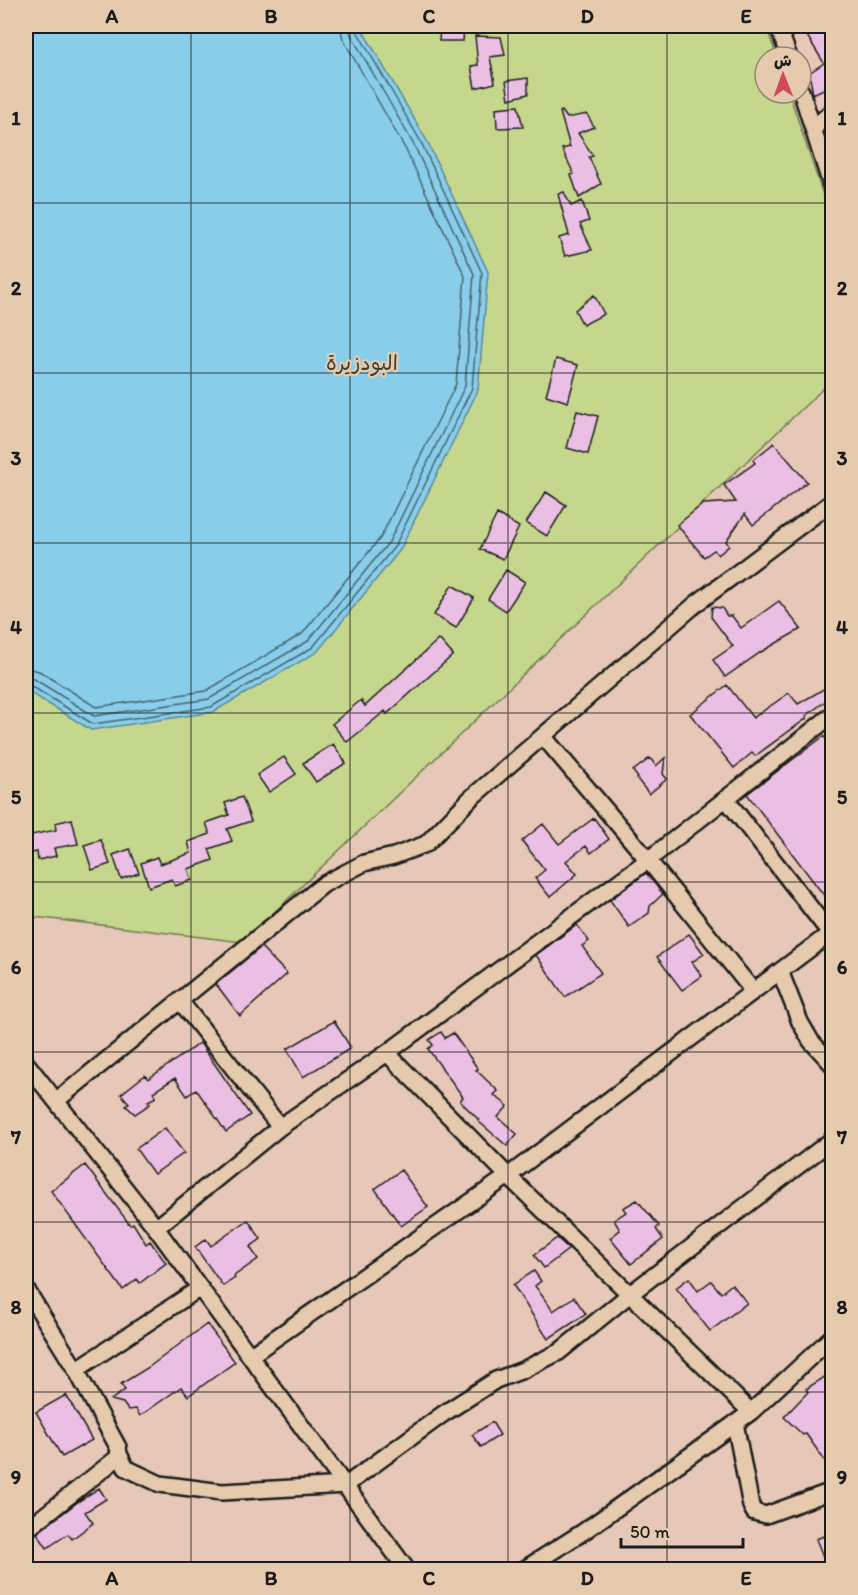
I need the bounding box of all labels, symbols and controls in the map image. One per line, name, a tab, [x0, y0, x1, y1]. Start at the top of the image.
text: A	[105, 4, 119, 28]
text: B	[265, 4, 278, 28]
text: C	[423, 4, 436, 28]
text: D	[580, 4, 594, 28]
text: E	[740, 4, 752, 28]
north arrow	[753, 45, 813, 105]
text: ش	[774, 51, 792, 70]
text: 1	[11, 106, 21, 130]
text: 1	[837, 106, 847, 130]
text: 2	[11, 276, 22, 300]
text: 2	[837, 276, 848, 300]
park label: البودزيرة	[326, 350, 398, 376]
text: 3	[11, 446, 22, 470]
text: 3	[837, 446, 848, 470]
text: 4	[10, 615, 22, 639]
text: 4	[836, 615, 848, 639]
text: 5	[11, 785, 22, 809]
text: 5	[837, 785, 848, 809]
text: 6	[11, 955, 22, 979]
text: 6	[837, 955, 848, 979]
text: 7	[10, 1125, 21, 1149]
text: 7	[836, 1125, 847, 1149]
text: 8	[11, 1295, 22, 1319]
text: 8	[837, 1295, 848, 1319]
text: 9	[11, 1465, 21, 1489]
text: 9	[837, 1465, 847, 1489]
scale bar	[621, 1511, 742, 1549]
text: 50 m	[630, 1521, 670, 1543]
text: A	[105, 1566, 119, 1590]
text: B	[265, 1566, 278, 1590]
text: C	[423, 1566, 436, 1590]
text: D	[580, 1566, 594, 1590]
text: E	[740, 1566, 752, 1590]

